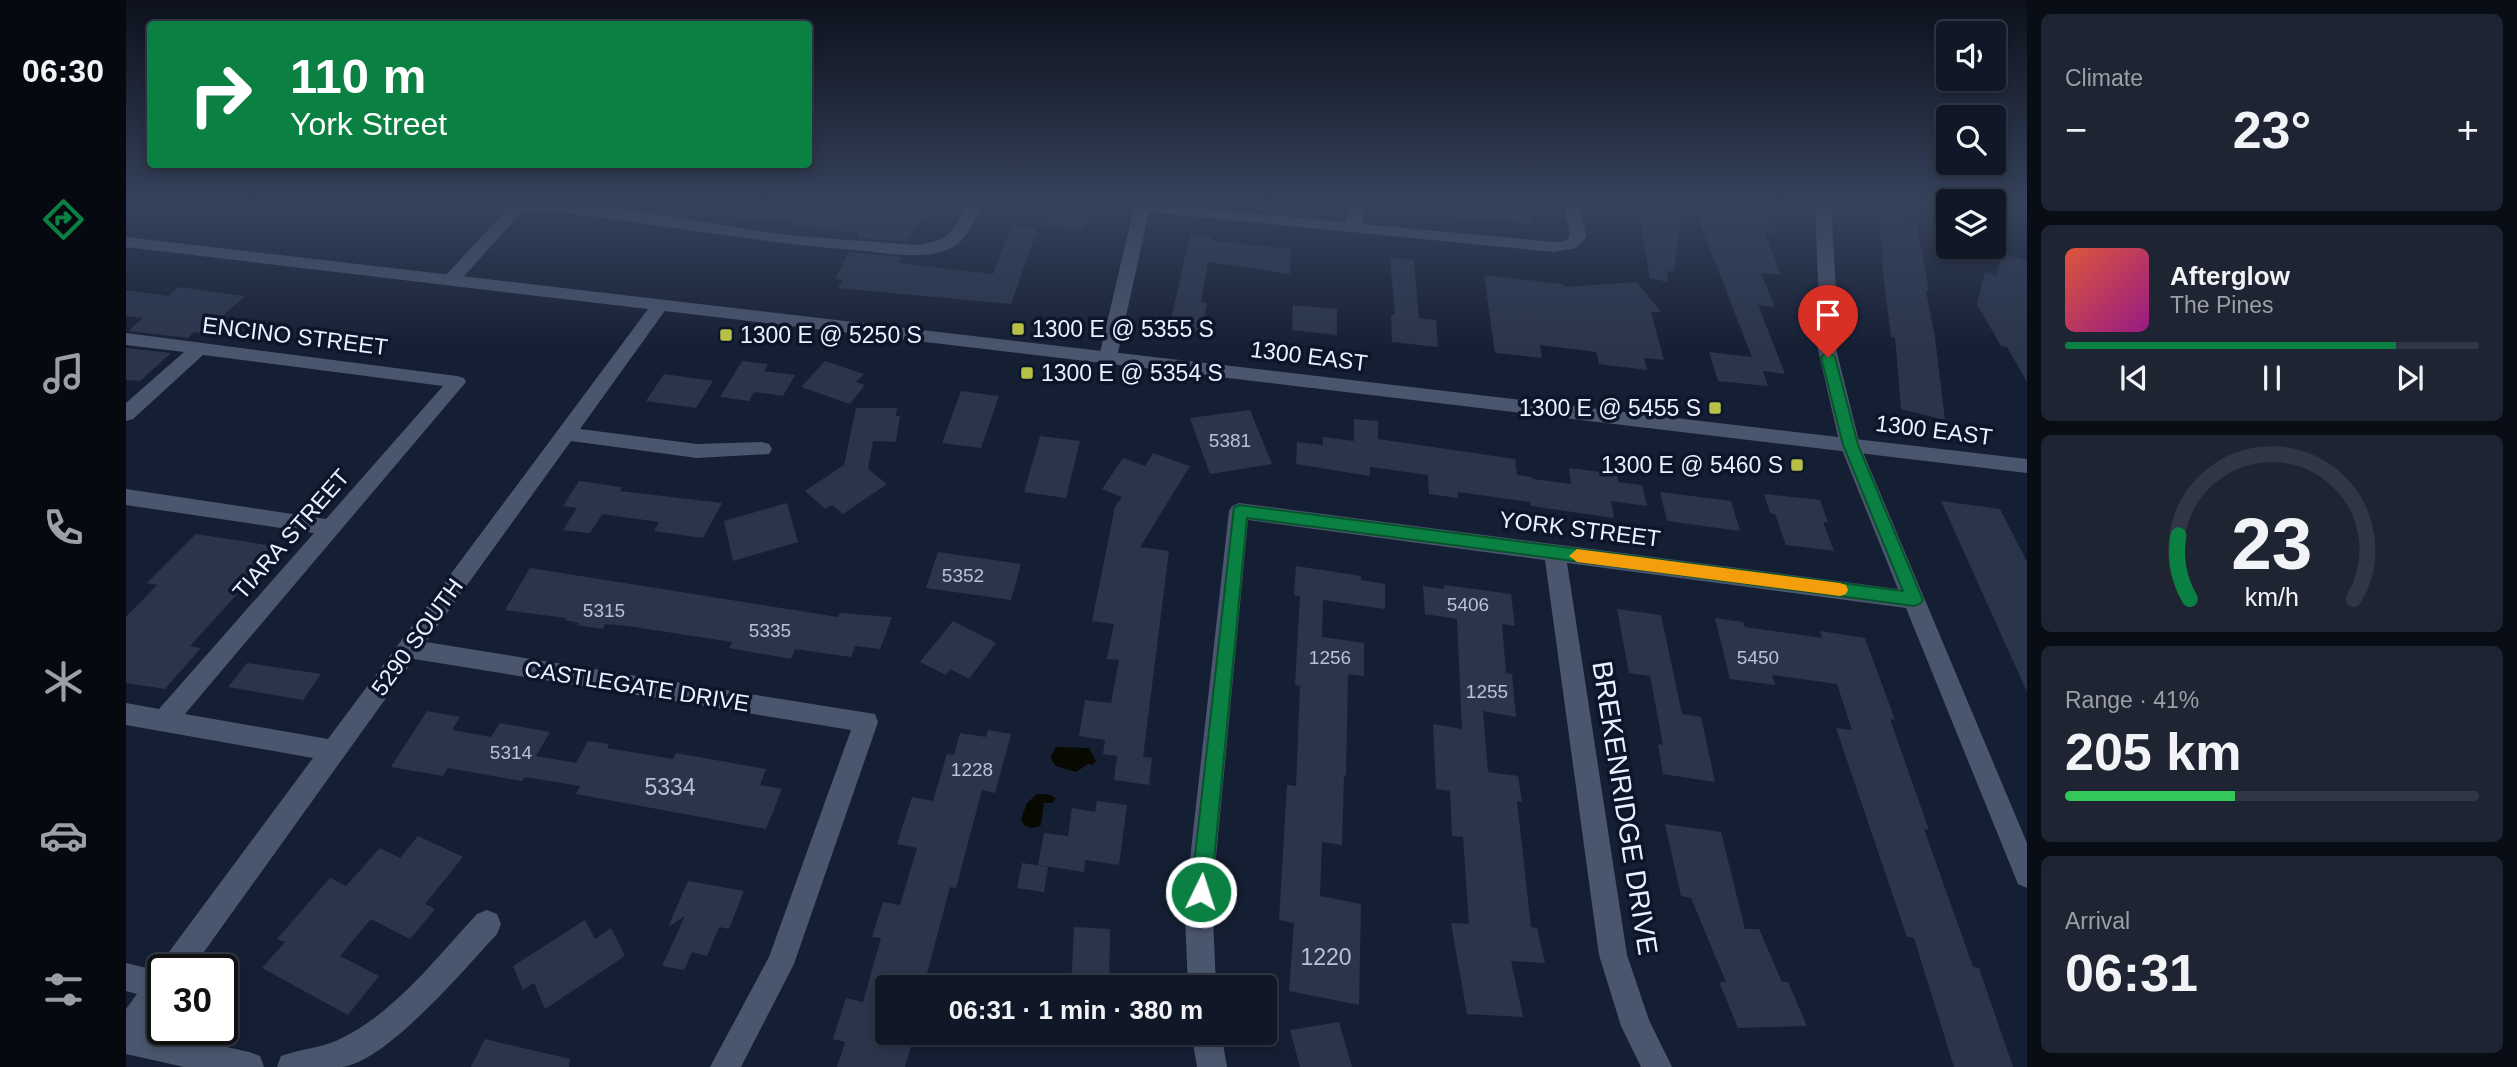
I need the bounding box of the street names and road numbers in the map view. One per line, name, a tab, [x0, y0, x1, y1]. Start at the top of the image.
street label: ENCINO STREET	[201, 312, 389, 360]
street label: 1300 EAST	[1249, 336, 1369, 376]
street label: 1300 EAST	[1874, 410, 1994, 450]
street label: TIARA STREET	[228, 464, 354, 604]
street label: YORK STREET	[1498, 506, 1662, 552]
street label: 5290 SOUTH	[366, 574, 468, 700]
street label: CASTLEGATE DRIVE	[523, 655, 751, 717]
street label: BREKENRIDGE DRIVE	[1586, 659, 1664, 957]

